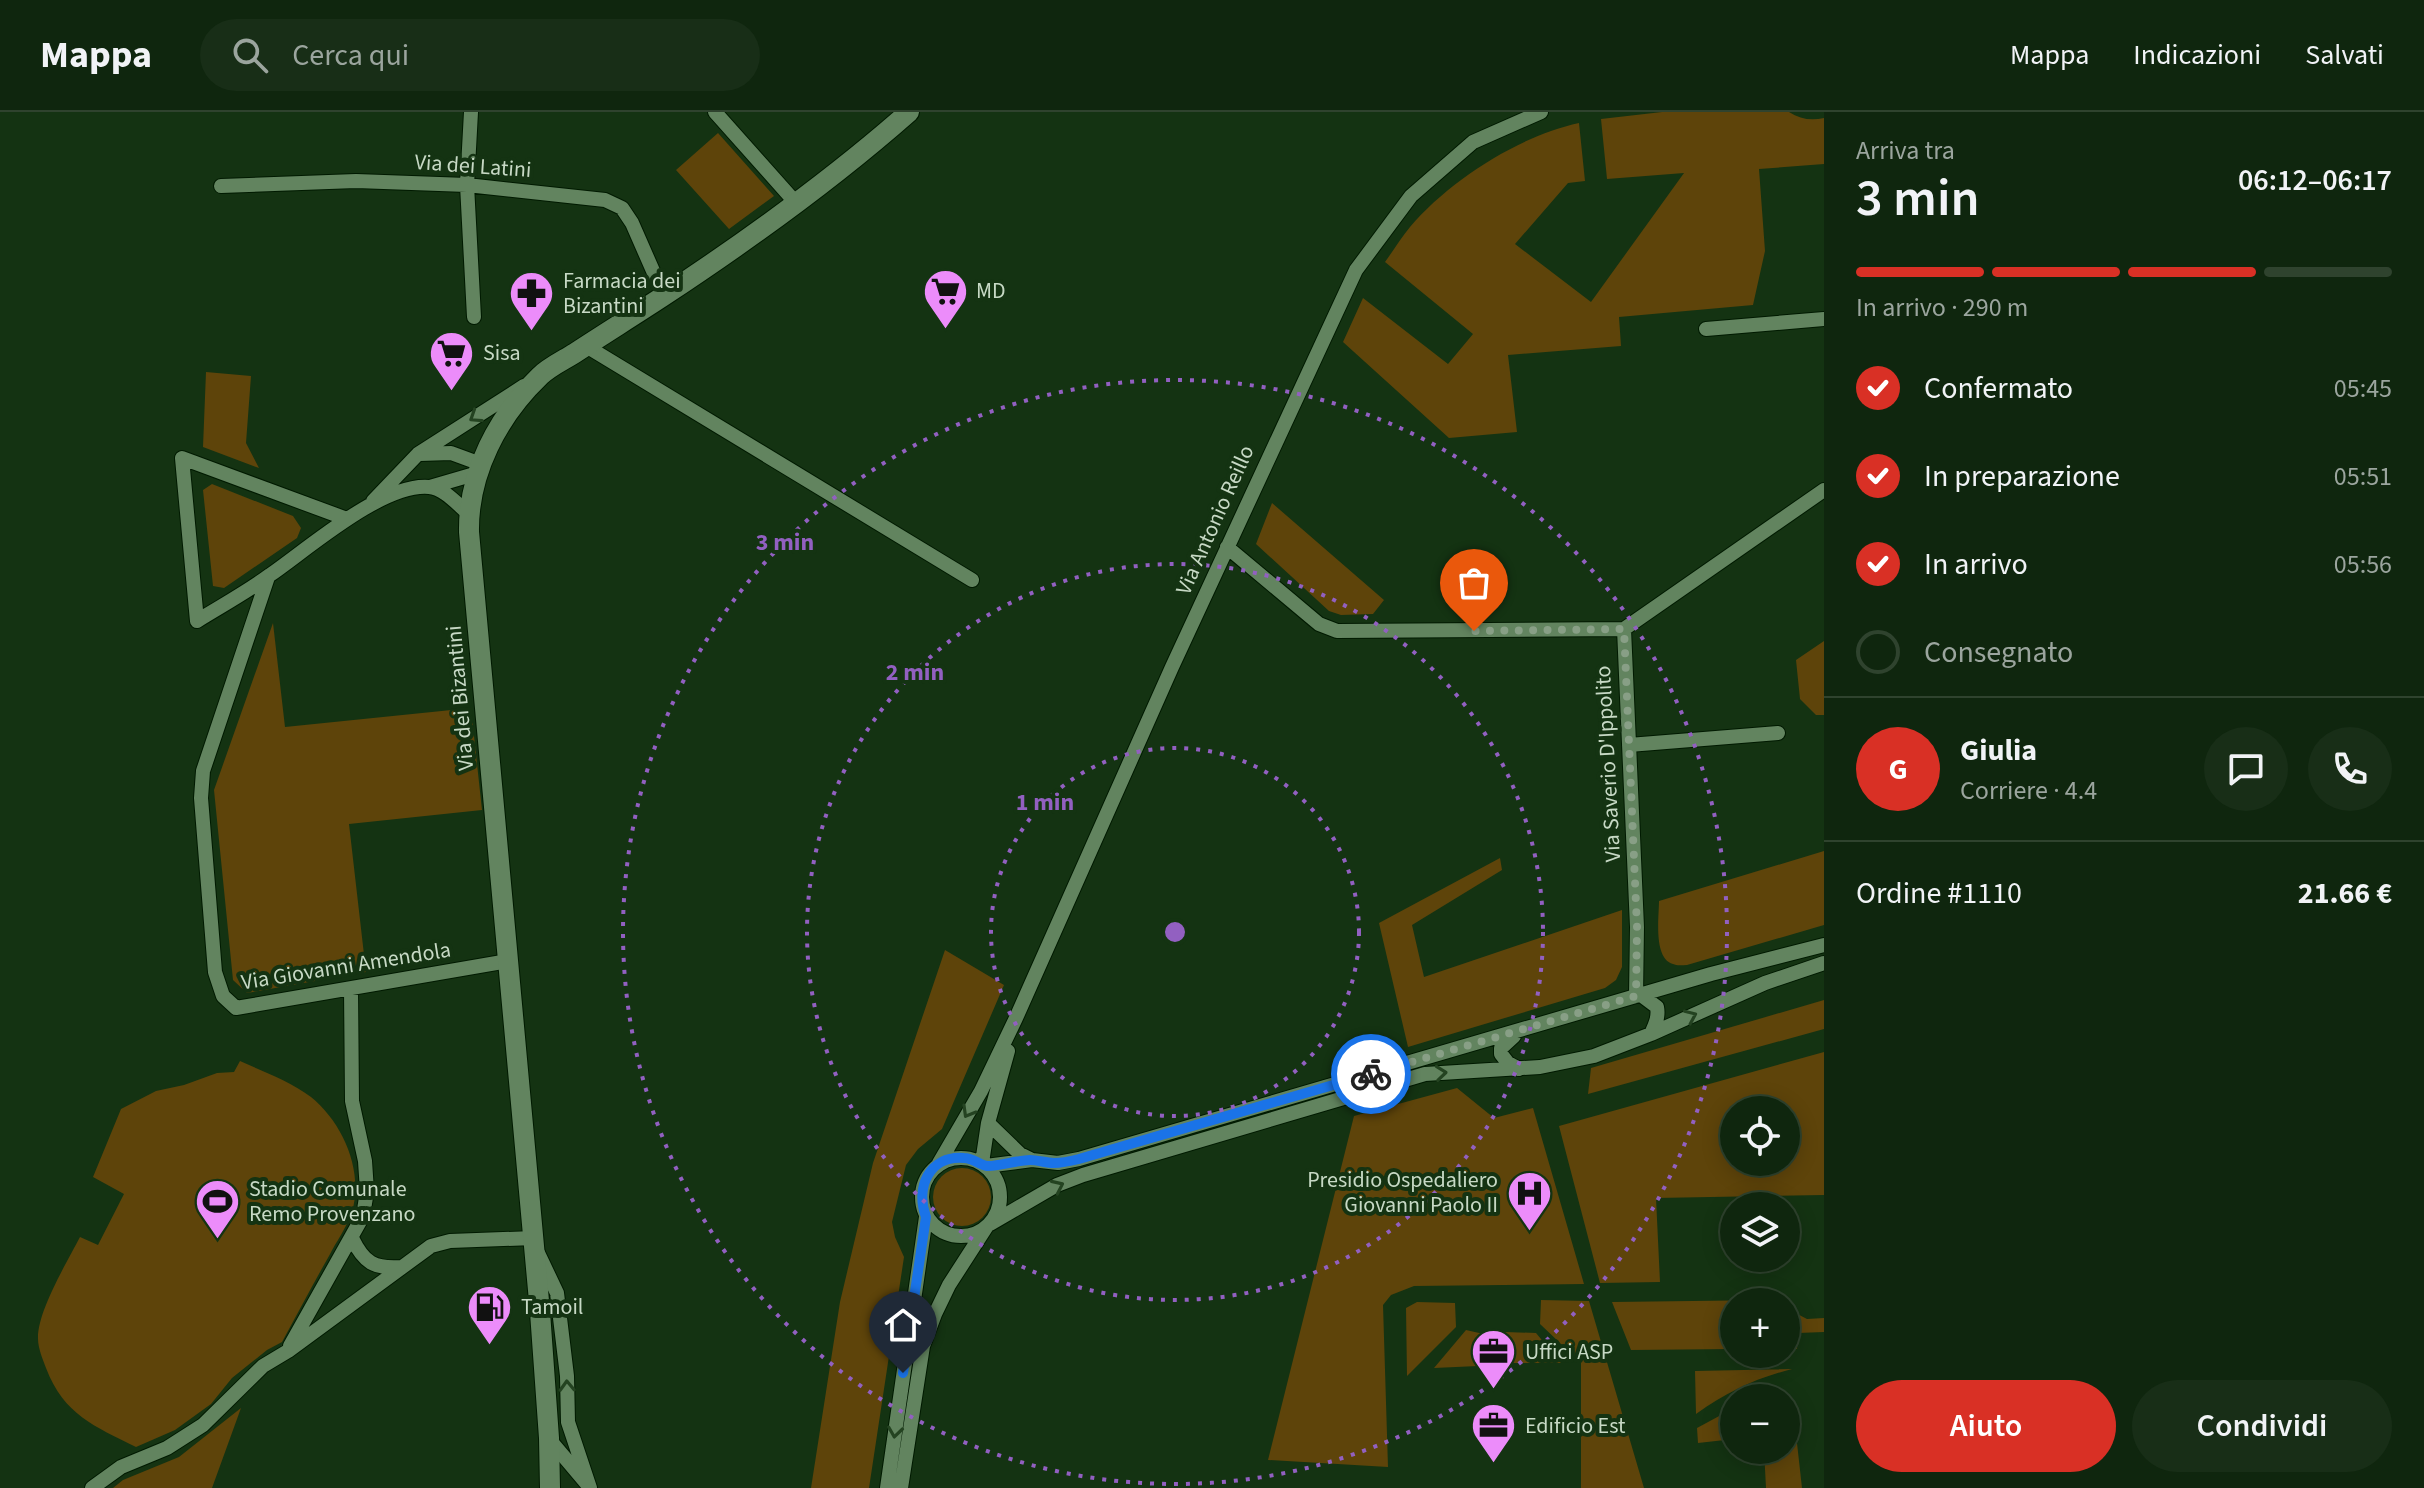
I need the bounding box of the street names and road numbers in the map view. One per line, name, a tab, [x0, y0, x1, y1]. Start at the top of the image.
street label: Via dei Latini	[414, 146, 532, 186]
street label: Via Antonio Reillo	[1168, 440, 1262, 600]
street label: Via dei Bizantini	[438, 624, 482, 772]
street label: Via Saverio D'Ippolito	[1587, 665, 1629, 863]
street label: Via Giovanni Amendola	[239, 934, 453, 998]

